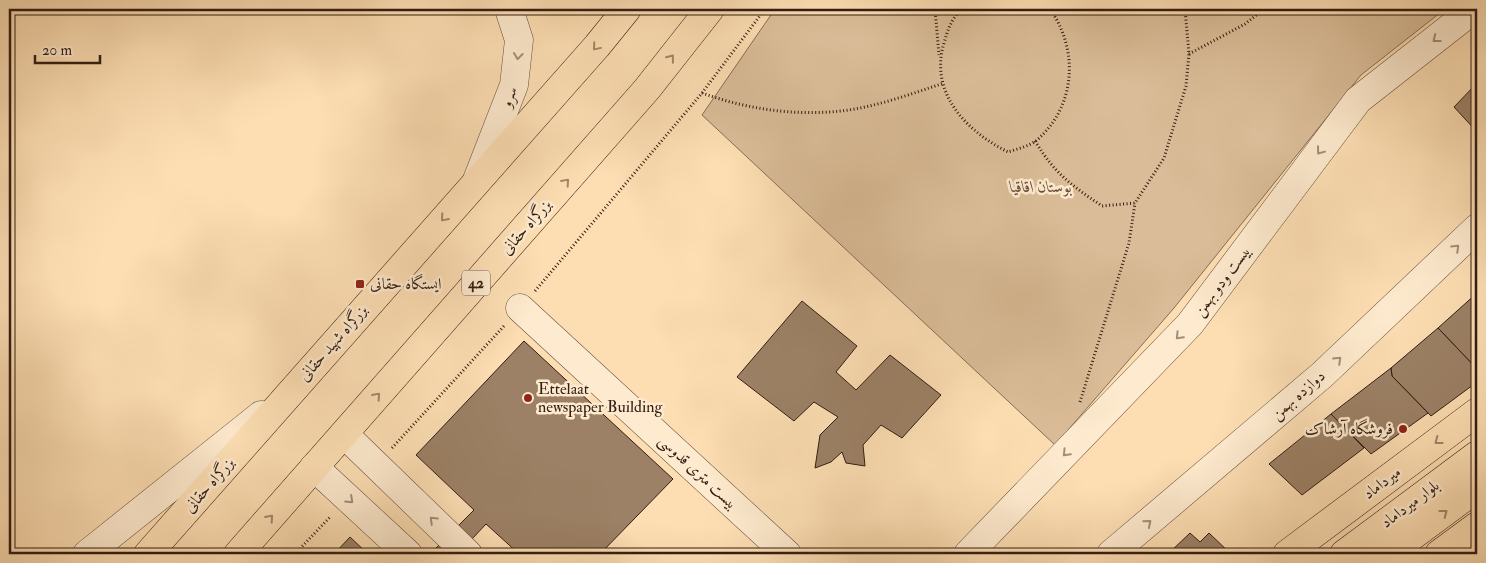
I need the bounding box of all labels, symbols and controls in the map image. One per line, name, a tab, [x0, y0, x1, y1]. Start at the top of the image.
scale bar	[35, 32, 100, 64]
one-way arrow	[1433, 33, 1442, 41]
text: 20 m	[42, 41, 72, 60]
one-way arrow	[593, 41, 602, 50]
one-way arrow	[513, 52, 524, 60]
one-way arrow	[666, 55, 674, 64]
street label: سرو	[496, 84, 522, 112]
one-way arrow	[1317, 145, 1326, 155]
park label: بوستان اقاقیا	[1008, 177, 1072, 197]
one-way arrow	[560, 178, 569, 187]
street label: بزرگراه حقانی	[496, 194, 556, 259]
one-way arrow	[441, 212, 450, 221]
street label: بیست ودو بهمن	[1189, 242, 1256, 321]
one-way arrow	[1450, 245, 1459, 254]
road number: 42	[462, 270, 490, 296]
place label: ایستگاه حقانی	[370, 273, 441, 294]
marker: ایستگاه حقانی	[354, 278, 366, 290]
street label: بزرگراه شهید حقانی	[293, 300, 372, 385]
one-way arrow	[1176, 330, 1185, 339]
one-way arrow	[1332, 357, 1341, 366]
street label: دوازده بهمن	[1267, 366, 1330, 425]
place label: Ettelaat newspaper Building	[538, 379, 663, 418]
one-way arrow	[372, 392, 381, 401]
marker: Ettelaat newspaper Building	[522, 392, 534, 404]
place label: فروشگاه آرشاک	[1305, 418, 1393, 439]
marker: فروشگاه آرشاک	[1397, 423, 1409, 435]
street label: بیست متری قدوسی	[654, 430, 742, 514]
one-way arrow	[1435, 436, 1444, 444]
one-way arrow	[1063, 447, 1072, 456]
street label: بزرگراه حقانی	[179, 452, 239, 517]
street label: میرداماد	[1359, 462, 1405, 504]
street label: بلوار میرداماد	[1377, 475, 1443, 533]
one-way arrow	[345, 494, 354, 503]
one-way arrow	[1438, 509, 1447, 519]
one-way arrow	[264, 514, 273, 523]
one-way arrow	[429, 517, 438, 526]
one-way arrow	[1142, 520, 1151, 528]

